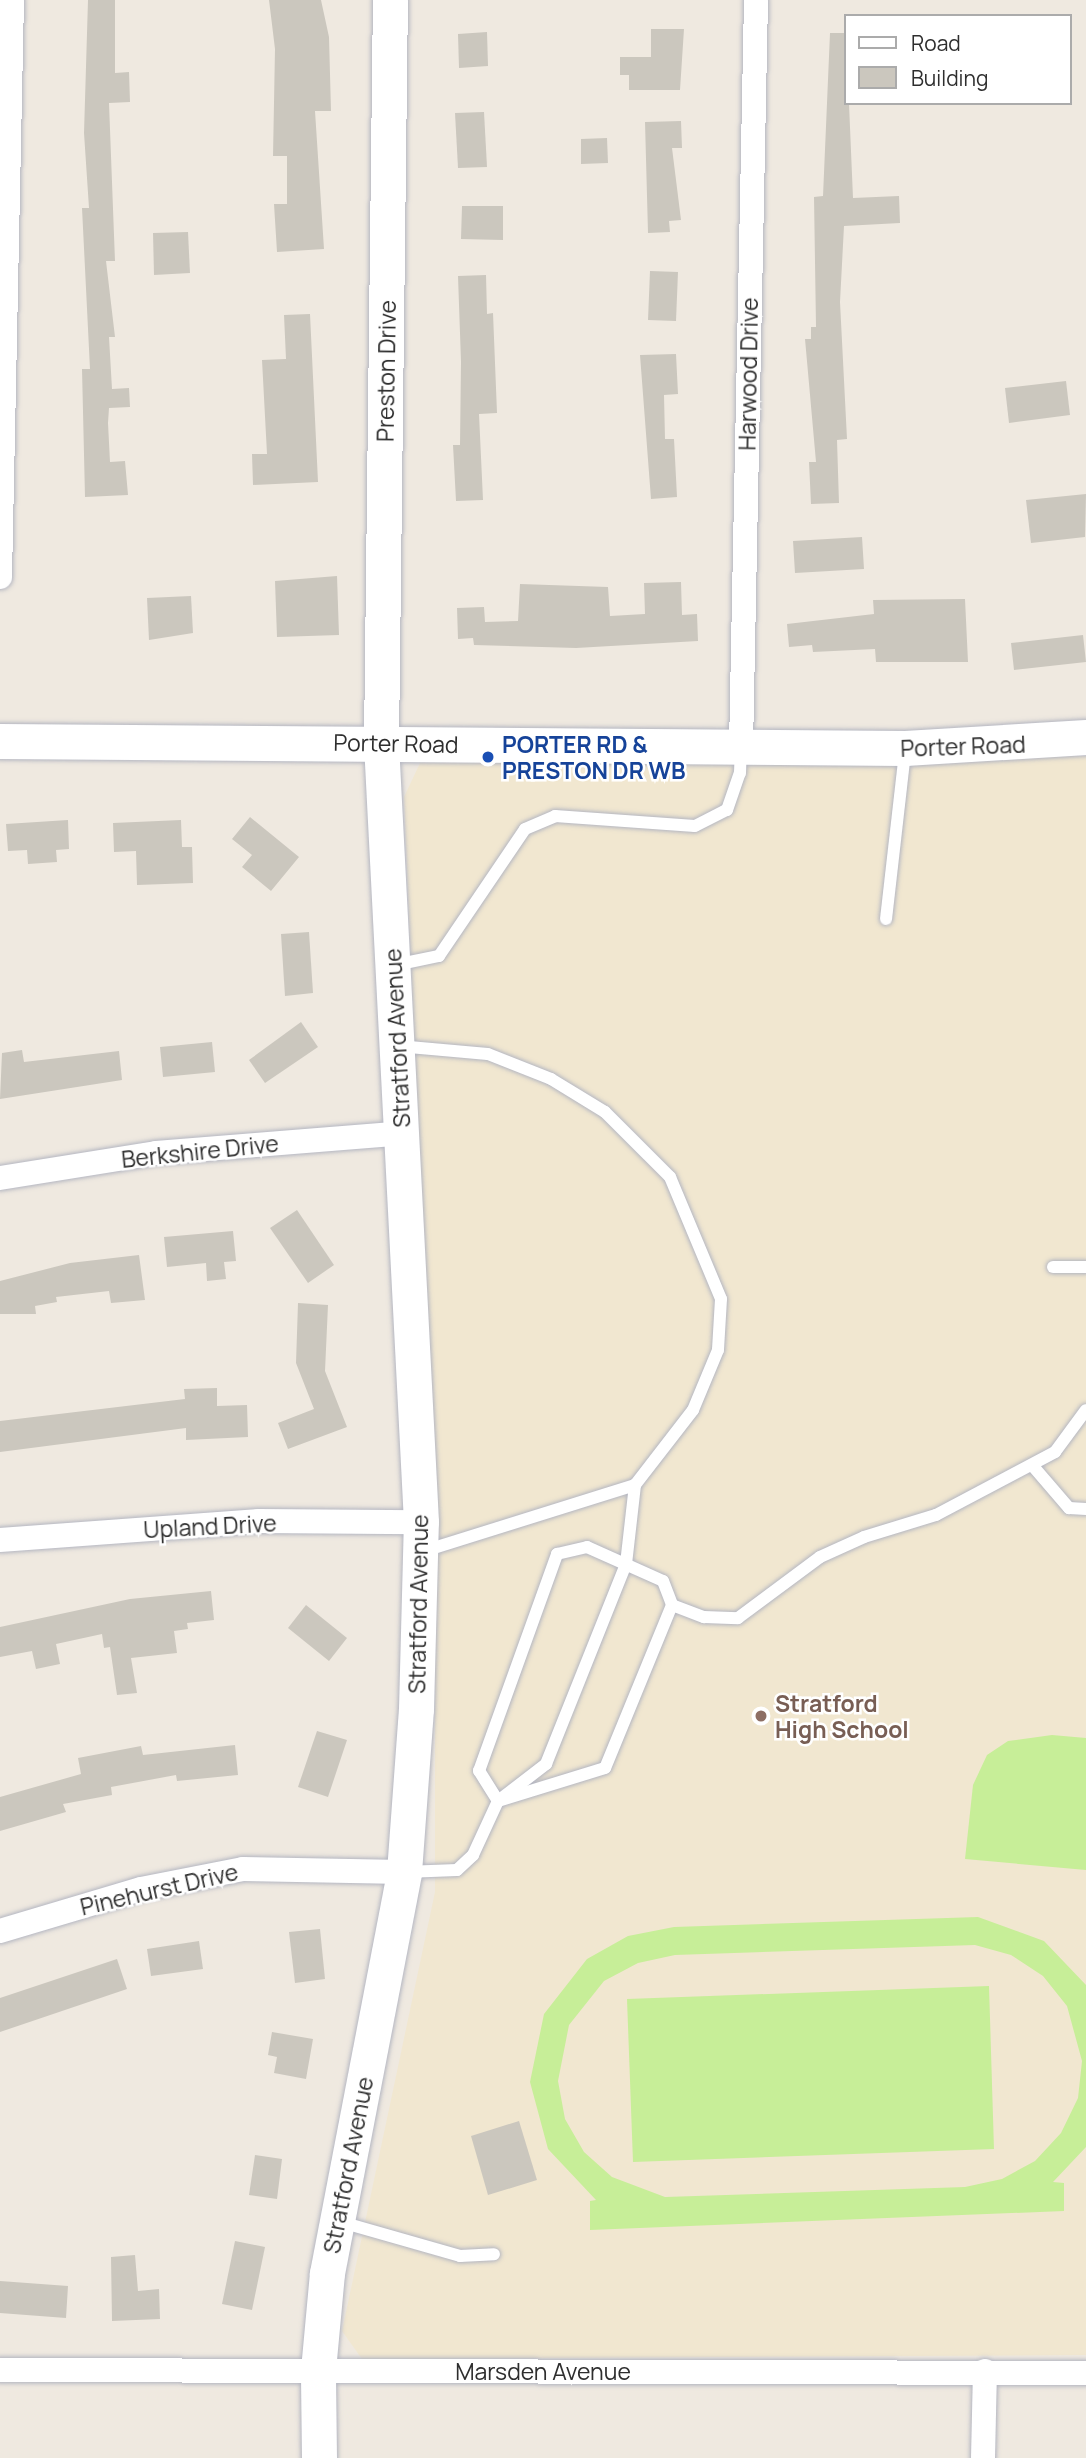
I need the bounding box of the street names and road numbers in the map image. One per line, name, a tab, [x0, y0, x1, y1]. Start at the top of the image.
street label: Harwood Drive	[733, 297, 763, 451]
street label: Preston Drive	[371, 300, 401, 442]
street label: Porter Road	[333, 728, 459, 758]
street label: Porter Road	[900, 730, 1026, 762]
street label: Stratford Avenue	[379, 948, 415, 1128]
street label: Berkshire Drive	[120, 1129, 280, 1173]
street label: Upland Drive	[143, 1509, 277, 1543]
street label: Stratford Avenue	[403, 1514, 433, 1694]
street label: Pinehurst Drive	[77, 1857, 241, 1921]
street label: Stratford Avenue	[317, 2074, 379, 2256]
street label: Marsden Avenue	[455, 2357, 631, 2385]

